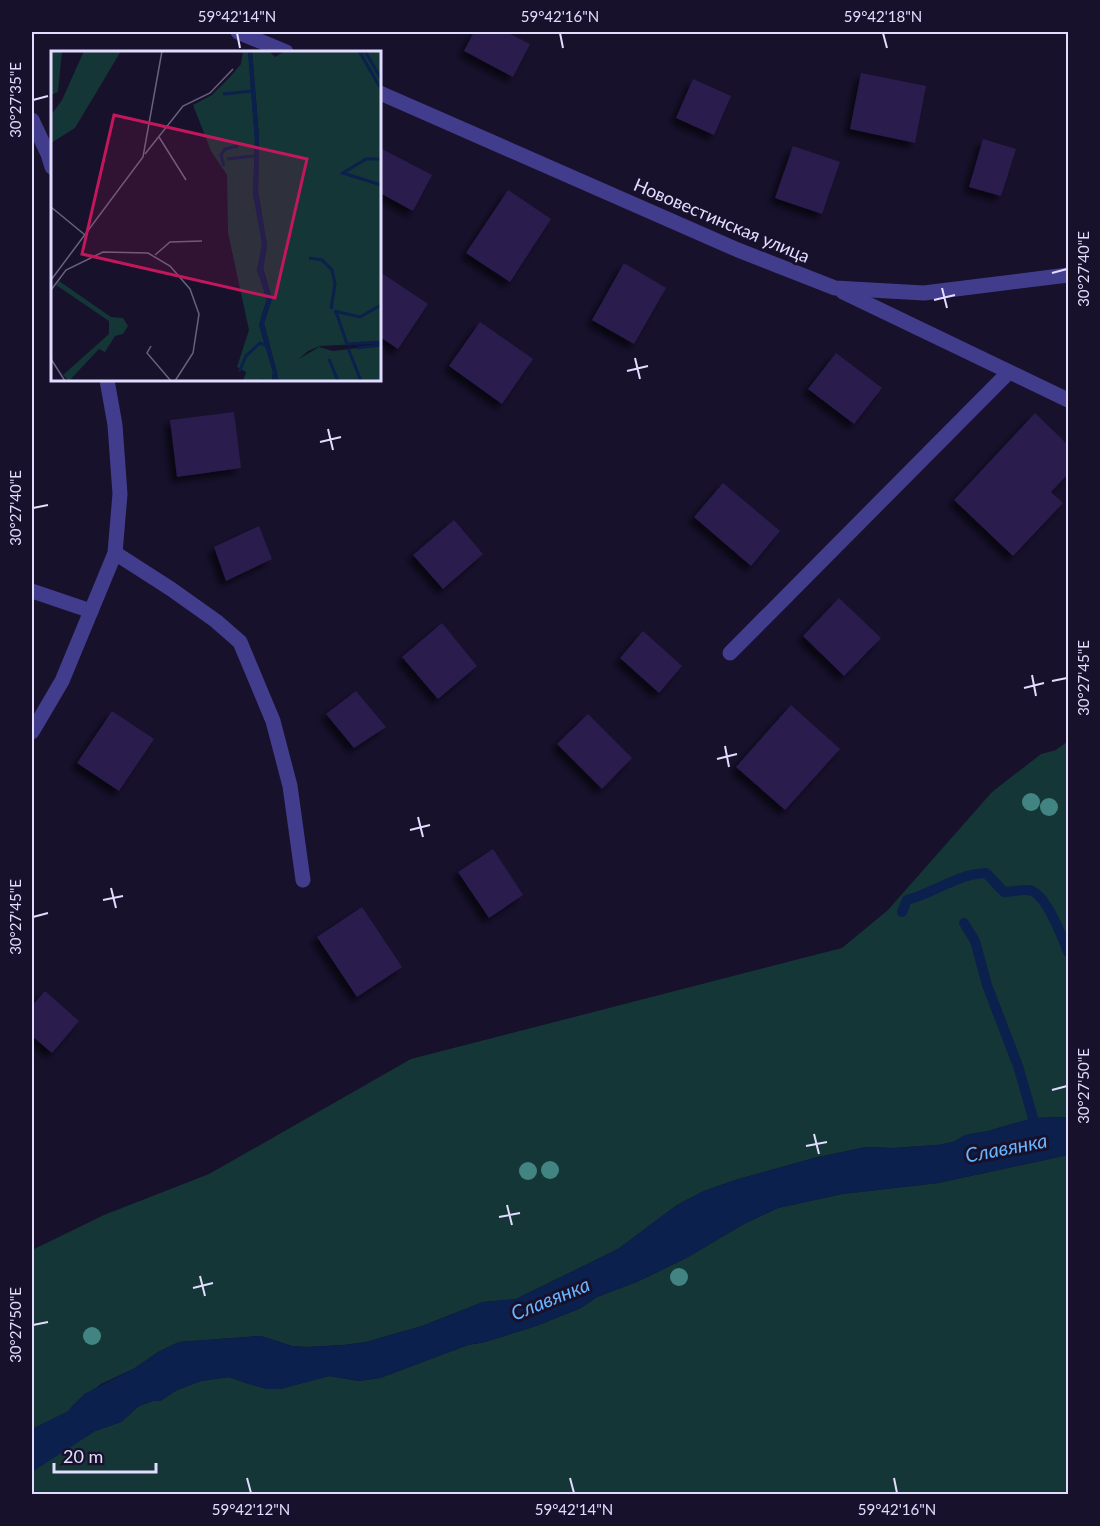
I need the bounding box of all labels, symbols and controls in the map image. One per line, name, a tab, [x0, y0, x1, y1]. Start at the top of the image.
text: 59°42'14"N	[198, 7, 276, 25]
text: 59°42'16"N	[521, 7, 599, 25]
text: 59°42'18"N	[844, 7, 922, 25]
inset map	[51, 51, 381, 381]
text: 30°27'35"E	[6, 62, 24, 138]
street label: Нововестинская улица	[631, 173, 813, 267]
text: 30°27'40"E	[1074, 231, 1092, 307]
text: 30°27'40"E	[6, 470, 24, 546]
text: 30°27'45"E	[1074, 640, 1092, 716]
text: 30°27'45"E	[6, 879, 24, 955]
text: 30°27'50"E	[1074, 1048, 1092, 1124]
water label: Славянка	[963, 1127, 1049, 1167]
water label: Славянка	[507, 1271, 593, 1325]
text: 30°27'50"E	[6, 1287, 24, 1363]
scale bar	[54, 1436, 156, 1474]
text: 20 m	[63, 1445, 103, 1467]
text: 59°42'12"N	[212, 1500, 290, 1518]
text: 59°42'14"N	[535, 1500, 613, 1518]
text: 59°42'16"N	[858, 1500, 936, 1518]

